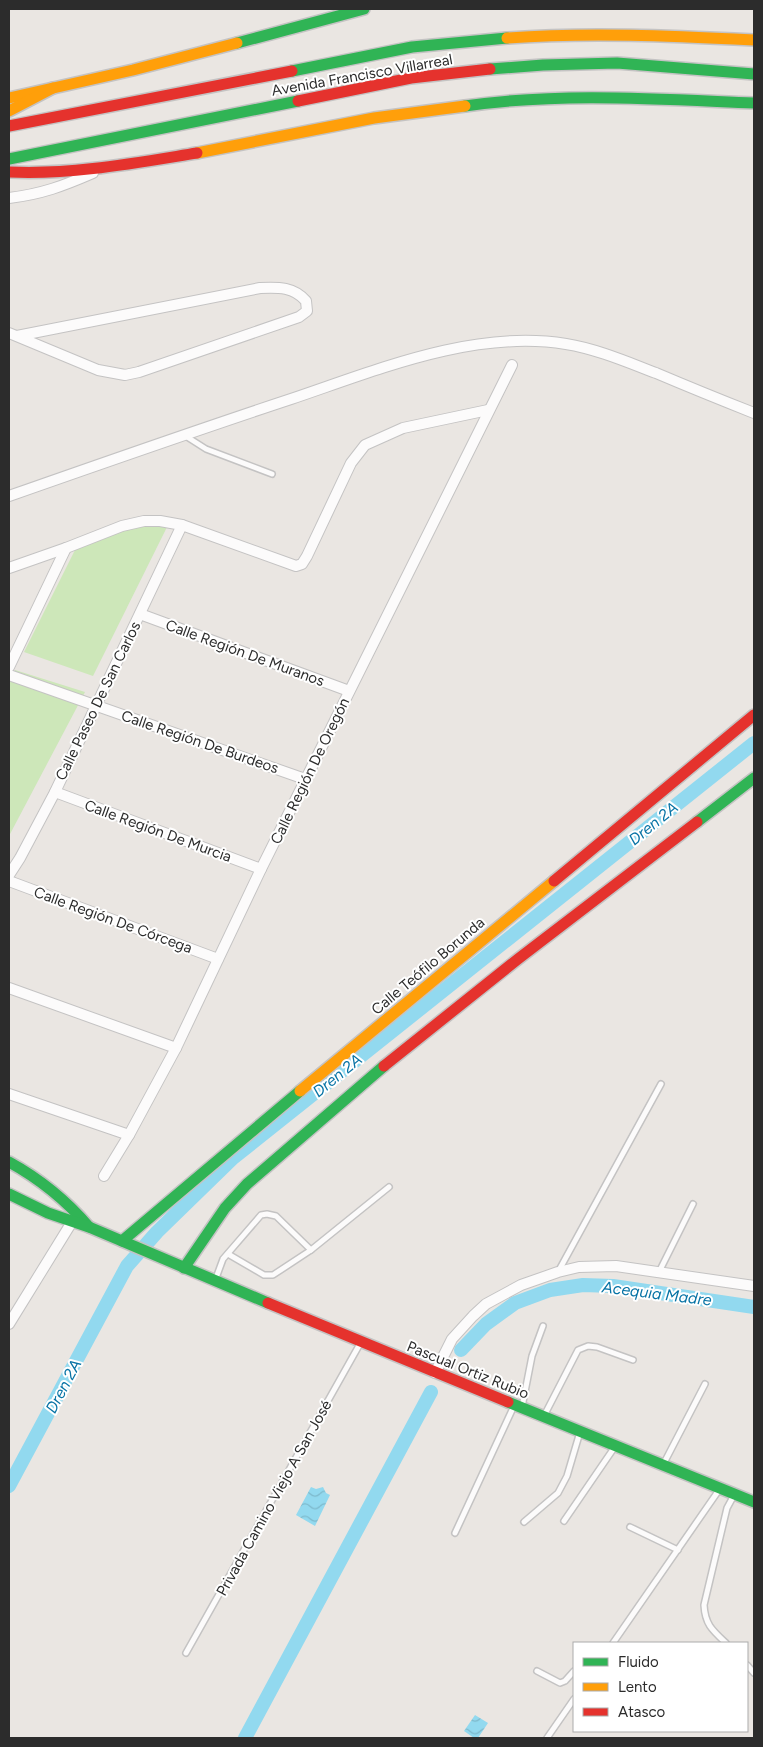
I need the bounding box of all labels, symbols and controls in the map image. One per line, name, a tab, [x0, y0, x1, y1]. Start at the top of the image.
street label: Avenida Francisco Villarreal	[270, 50, 454, 100]
street label: Calle Región De Muranos	[163, 616, 327, 690]
street label: Calle Paseo De San Carlos	[52, 619, 144, 783]
street label: Calle Región De Oregón	[267, 695, 353, 847]
street label: Calle Región De Burdeos	[119, 707, 281, 777]
street label: Calle Región De Murcia	[82, 796, 234, 866]
water label: Dren 2A	[625, 798, 682, 849]
street label: Calle Región De Córcega	[31, 883, 195, 957]
street label: Calle Teófilo Borunda	[368, 913, 488, 1019]
water label: Dren 2A	[309, 1050, 366, 1101]
water label: Acequia Madre	[600, 1277, 713, 1310]
street label: Pascual Ortiz Rubio	[404, 1337, 532, 1403]
water label: Dren 2A	[41, 1356, 85, 1416]
street label: Privada Camino Viejo A San José	[213, 1397, 335, 1599]
legend	[573, 1642, 748, 1732]
text: Fluido	[618, 1653, 659, 1671]
text: Lento	[618, 1678, 657, 1696]
text: Atasco	[618, 1703, 666, 1721]

